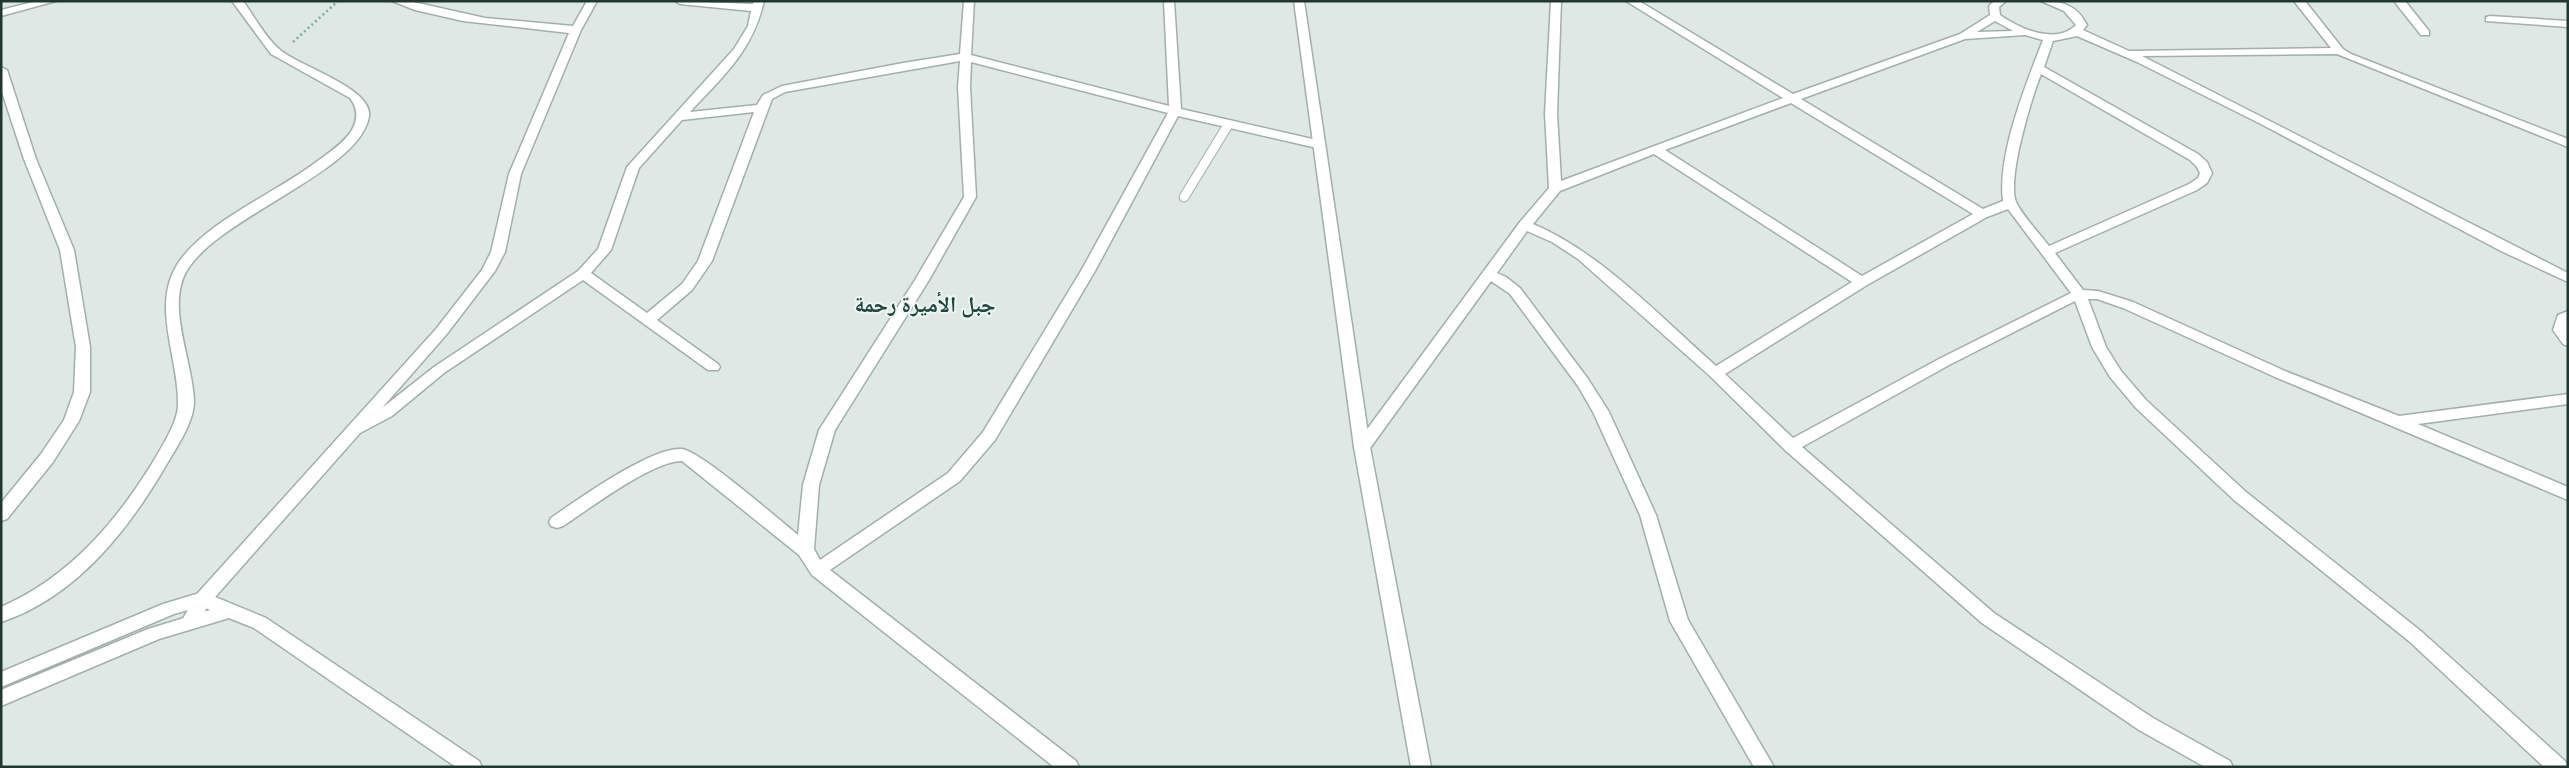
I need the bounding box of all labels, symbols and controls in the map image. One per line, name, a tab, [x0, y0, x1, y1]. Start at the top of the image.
district label: جبل الأميرة رحمة	[854, 291, 996, 318]

